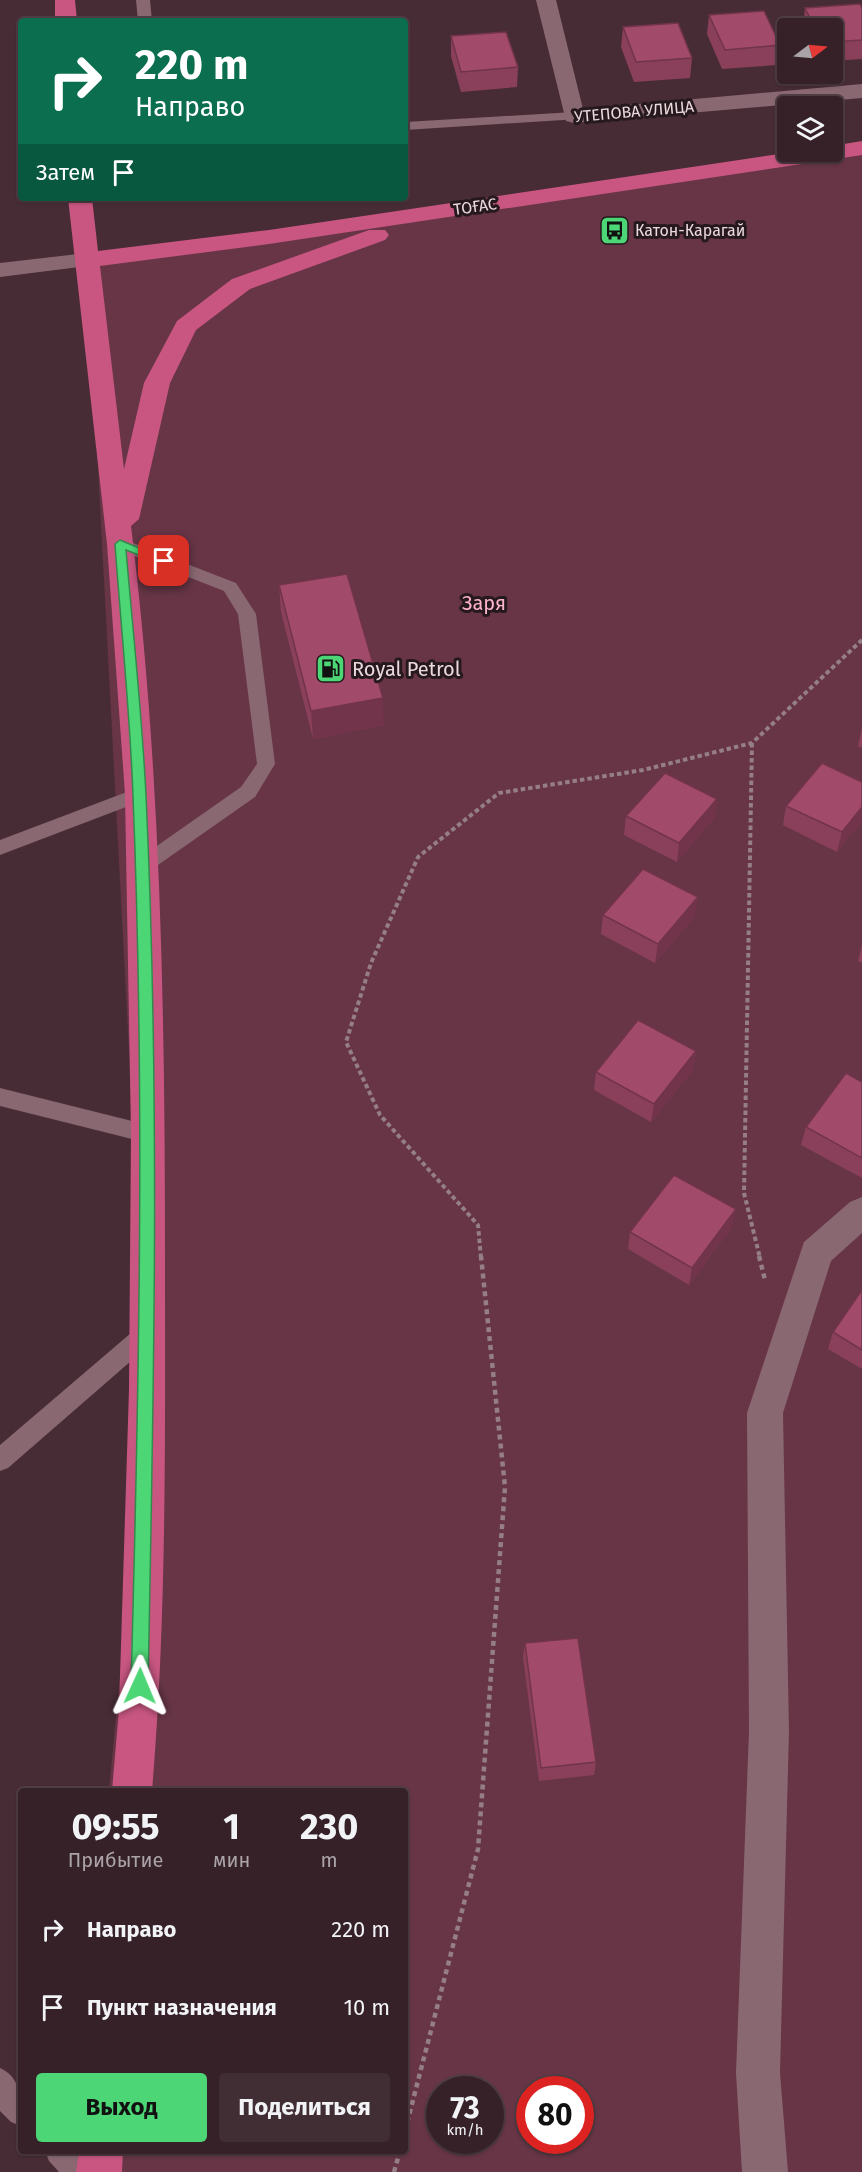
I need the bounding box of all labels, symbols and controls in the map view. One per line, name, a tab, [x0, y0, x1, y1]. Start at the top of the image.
north arrow	[777, 18, 843, 84]
map controls	[777, 18, 843, 162]
text: 220 m	[135, 40, 248, 90]
icon: right	[36, 42, 114, 120]
text: Направо	[135, 91, 245, 123]
button: layers	[777, 96, 843, 162]
street label: УТЕПОВА УЛИЦА	[573, 97, 695, 126]
icon: arrive	[107, 156, 140, 189]
text: Затем	[36, 159, 95, 186]
street label: ТОҒАС	[452, 194, 498, 219]
bus stop icon: Катон-Карагай	[598, 214, 630, 246]
place label: Катон-Карагай	[635, 221, 745, 240]
pin	[138, 535, 189, 586]
icon: arrive	[147, 544, 180, 577]
park label: Заря	[462, 591, 506, 615]
fuel station icon: Royal Petrol	[315, 653, 347, 685]
place label: Royal Petrol	[352, 657, 461, 681]
position arrow	[108, 1654, 172, 1718]
text: 09:55	[71, 1805, 160, 1849]
text: 1	[223, 1805, 240, 1849]
text: 230	[300, 1805, 358, 1849]
text: Прибытие	[68, 1848, 163, 1872]
text: мин	[213, 1848, 250, 1872]
text: m	[321, 1848, 338, 1872]
icon: right	[36, 1913, 69, 1946]
text: Направо	[87, 1916, 176, 1943]
text: 220 m	[331, 1916, 390, 1943]
icon: arrive	[36, 1991, 69, 2024]
text: Пункт назначения	[87, 1994, 277, 2021]
text: 10 m	[344, 1994, 390, 2021]
button: Выход	[36, 2073, 207, 2142]
button: Поделиться	[219, 2073, 390, 2142]
speed limit sign: 80	[516, 2076, 594, 2154]
text: 73	[450, 2090, 480, 2126]
text: km/h	[446, 2121, 484, 2139]

